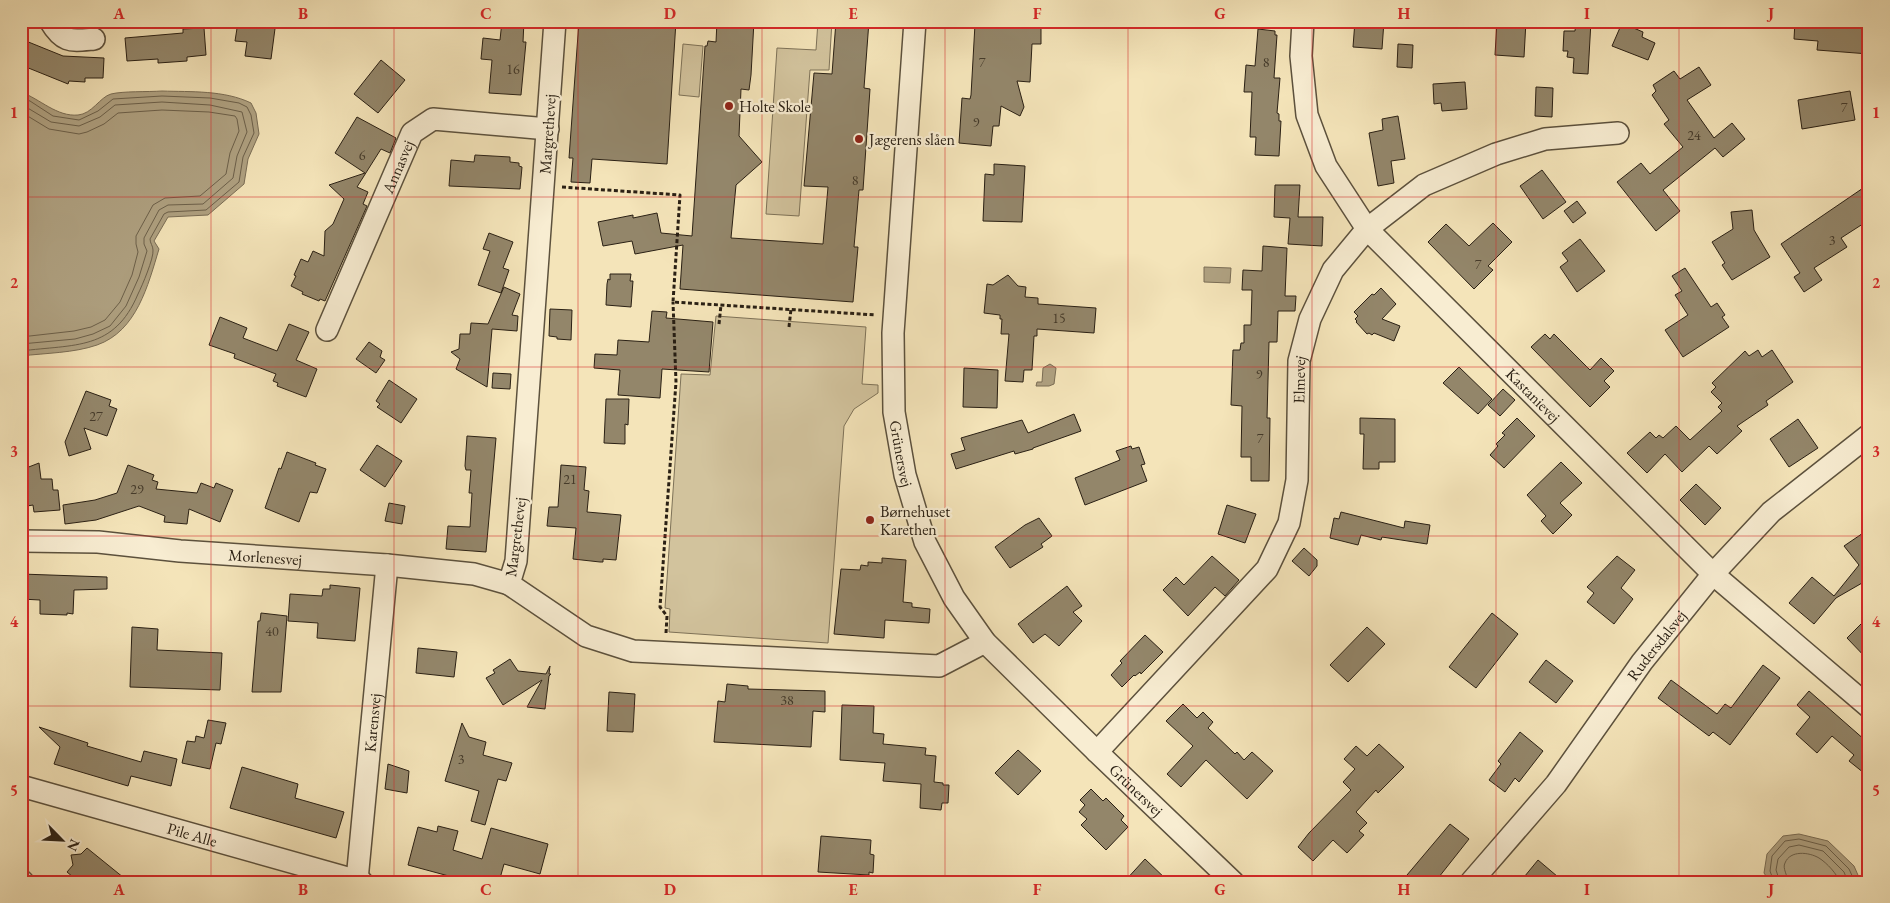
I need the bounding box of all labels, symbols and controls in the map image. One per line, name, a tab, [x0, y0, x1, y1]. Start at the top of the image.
text: A	[112, 3, 125, 24]
text: B	[298, 3, 308, 24]
text: C	[480, 3, 492, 24]
text: D	[664, 3, 676, 24]
text: E	[848, 3, 858, 24]
text: F	[1033, 3, 1042, 24]
text: G	[1214, 3, 1226, 24]
text: H	[1398, 3, 1411, 24]
text: I	[1584, 3, 1590, 24]
text: J	[1766, 3, 1774, 24]
house number: 7	[979, 53, 986, 71]
house number: 8	[1263, 53, 1270, 71]
house number: 16	[506, 60, 520, 78]
street label: Margrethevej	[534, 93, 561, 175]
place label: Holte Skole	[739, 96, 811, 117]
house number: 7	[1841, 98, 1848, 116]
marker: Holte Skole	[723, 100, 735, 112]
text: 1	[10, 102, 18, 123]
text: 1	[1872, 102, 1880, 123]
house number: 9	[973, 113, 980, 131]
house number: 24	[1687, 126, 1701, 144]
place label: Jægerens slåen	[867, 129, 956, 150]
marker: Jægerens slåen	[853, 133, 865, 145]
street label: Annasvej	[377, 137, 419, 198]
house number: 6	[359, 146, 366, 164]
house number: 8	[852, 171, 859, 189]
house number: 3	[1829, 231, 1836, 249]
house number: 7	[1475, 255, 1482, 273]
text: 2	[10, 272, 19, 293]
text: 2	[1872, 272, 1881, 293]
house number: 15	[1052, 309, 1066, 327]
street label: Elmevej	[1288, 353, 1311, 404]
street label: Kastanievej	[1501, 364, 1565, 427]
house number: 9	[1256, 365, 1263, 383]
house number: 27	[89, 407, 103, 425]
street label: Grünersvej	[885, 419, 918, 490]
house number: 7	[1257, 429, 1264, 447]
text: 3	[10, 441, 18, 462]
text: 3	[1872, 441, 1880, 462]
house number: 21	[563, 470, 577, 488]
house number: 29	[130, 480, 144, 498]
street label: Margrethevej	[500, 496, 531, 578]
place label: Børnehuset Karethen	[880, 501, 950, 540]
marker: Børnehuset Karethen	[864, 514, 876, 526]
street label: Morlenesvej	[228, 544, 303, 570]
street label: Rudersdalsvej	[1622, 606, 1691, 685]
text: 4	[10, 611, 19, 632]
text: 4	[1872, 611, 1881, 632]
house number: 40	[265, 622, 279, 640]
house number: 38	[780, 691, 794, 709]
street label: Karensvej	[359, 692, 386, 753]
house number: 3	[458, 750, 465, 768]
street label: Grünersvej	[1104, 759, 1168, 821]
text: 5	[10, 780, 18, 801]
text: 5	[1872, 780, 1880, 801]
north arrow	[38, 816, 88, 866]
street label: Pile Alle	[165, 818, 220, 852]
text: N	[63, 836, 84, 855]
text: A	[112, 879, 125, 900]
text: B	[298, 879, 308, 900]
text: C	[480, 879, 492, 900]
text: D	[664, 879, 676, 900]
text: E	[848, 879, 858, 900]
text: F	[1033, 879, 1042, 900]
text: G	[1214, 879, 1226, 900]
text: H	[1398, 879, 1411, 900]
text: I	[1584, 879, 1590, 900]
text: J	[1766, 879, 1774, 900]

